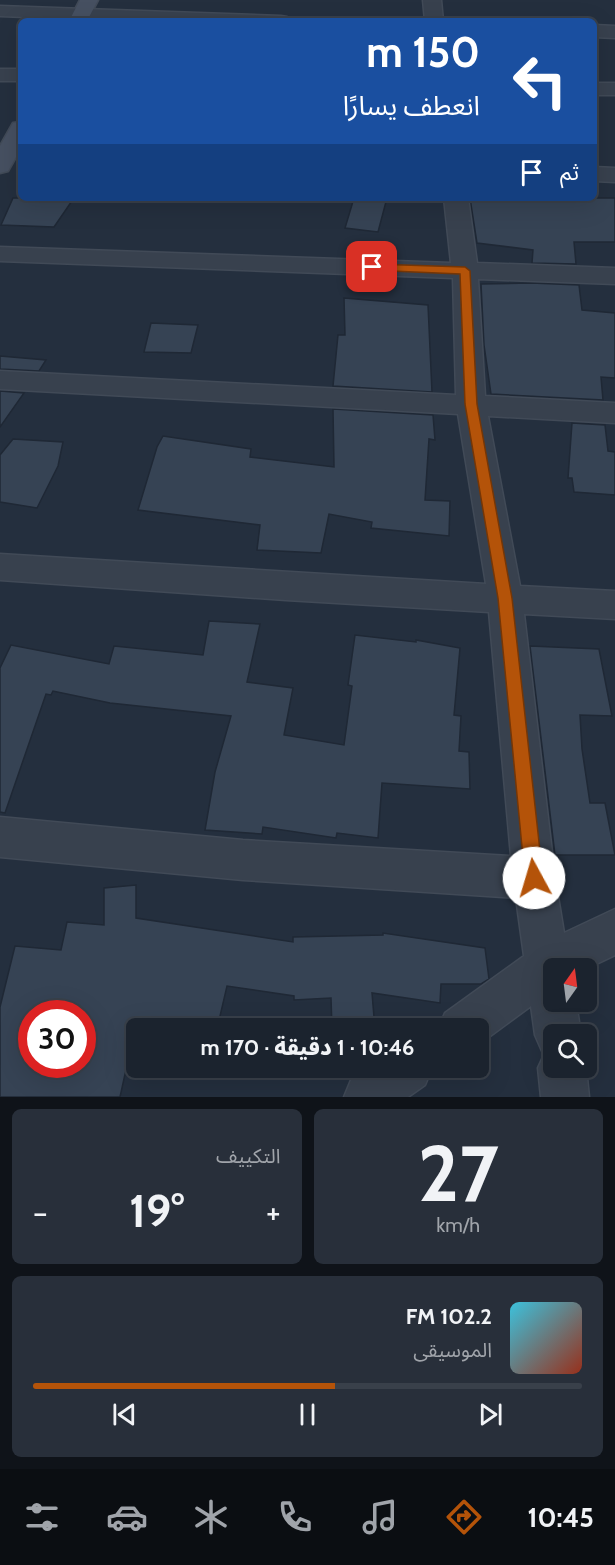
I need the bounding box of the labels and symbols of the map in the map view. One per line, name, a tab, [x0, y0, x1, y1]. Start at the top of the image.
pin	[346, 241, 397, 292]
position arrow	[502, 846, 566, 910]
north arrow	[543, 958, 597, 1012]
speed limit sign: 30	[18, 1000, 96, 1078]

